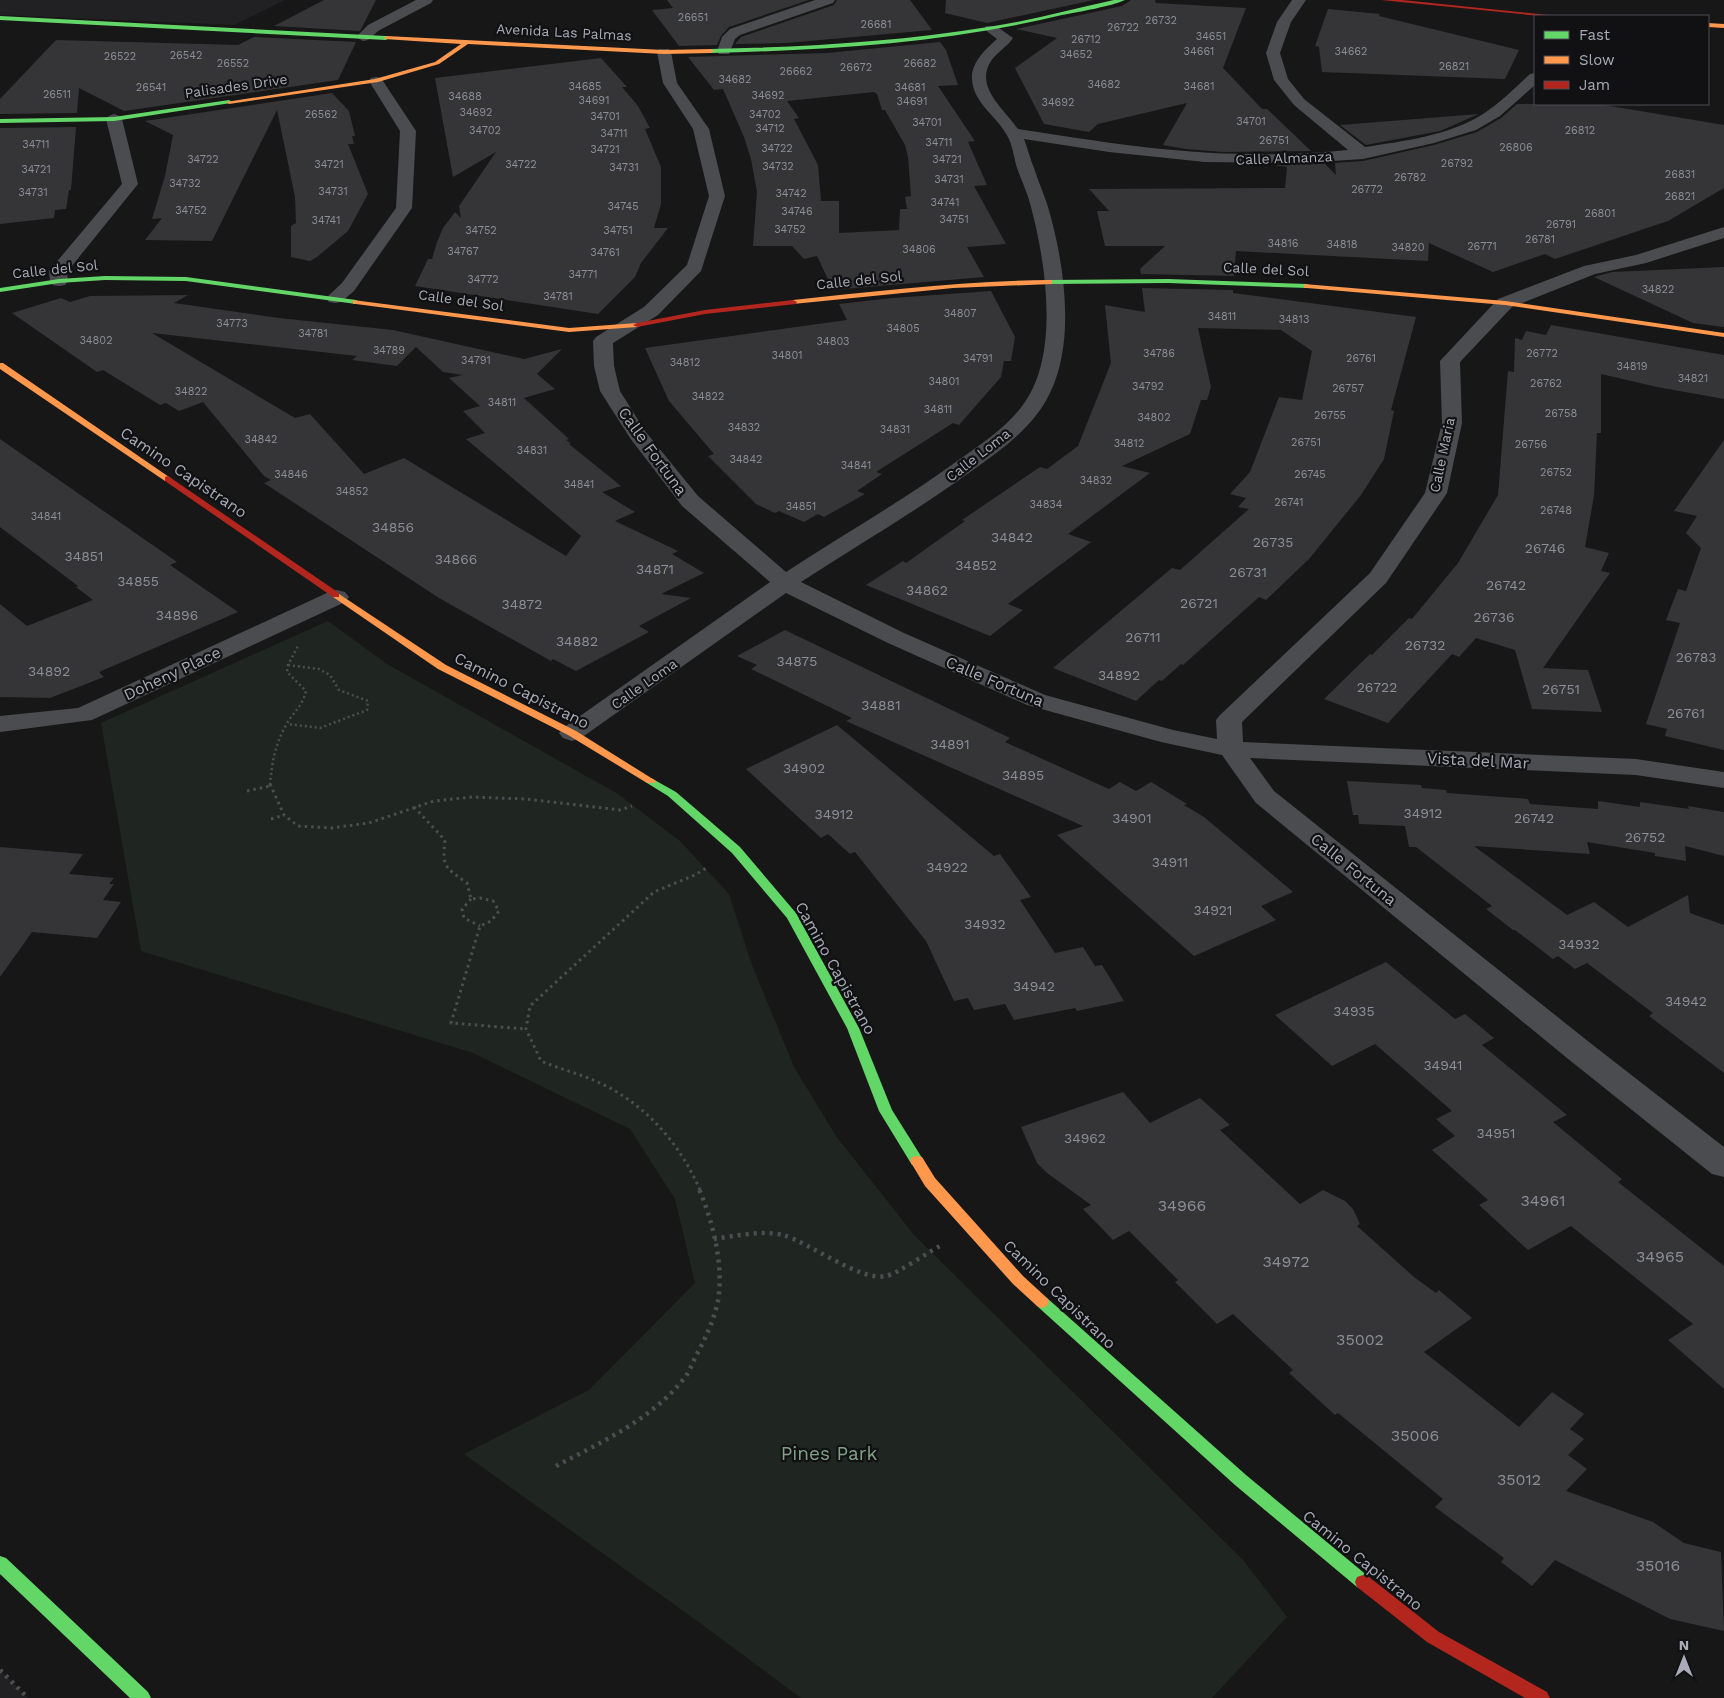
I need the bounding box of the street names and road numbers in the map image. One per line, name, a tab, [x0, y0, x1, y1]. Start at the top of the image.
street label: Avenida Las Palmas	[496, 20, 632, 44]
street label: Palisades Drive	[184, 71, 288, 101]
street label: Calle Almanza	[1235, 148, 1333, 168]
street label: Calle del Sol	[11, 256, 99, 281]
street label: Calle del Sol	[1223, 259, 1310, 279]
street label: Calle del Sol	[815, 267, 903, 292]
street label: Calle del Sol	[417, 286, 505, 314]
street label: Calle Fortuna	[614, 403, 691, 499]
street label: Calle Maria	[1426, 416, 1458, 494]
street label: Camino Capistrano	[117, 423, 251, 522]
street label: Calle Loma	[943, 425, 1013, 485]
street label: Doheny Place	[121, 643, 224, 704]
street label: Camino Capistrano	[451, 648, 592, 733]
street label: Calle Fortuna	[943, 652, 1047, 711]
street label: Calle Loma	[608, 655, 680, 713]
street label: Vista del Mar	[1426, 748, 1530, 773]
street label: Calle Fortuna	[1307, 829, 1400, 910]
street label: Camino Capistrano	[791, 899, 880, 1038]
street label: Camino Capistrano	[1000, 1236, 1120, 1353]
street label: Camino Capistrano	[1299, 1506, 1426, 1615]

